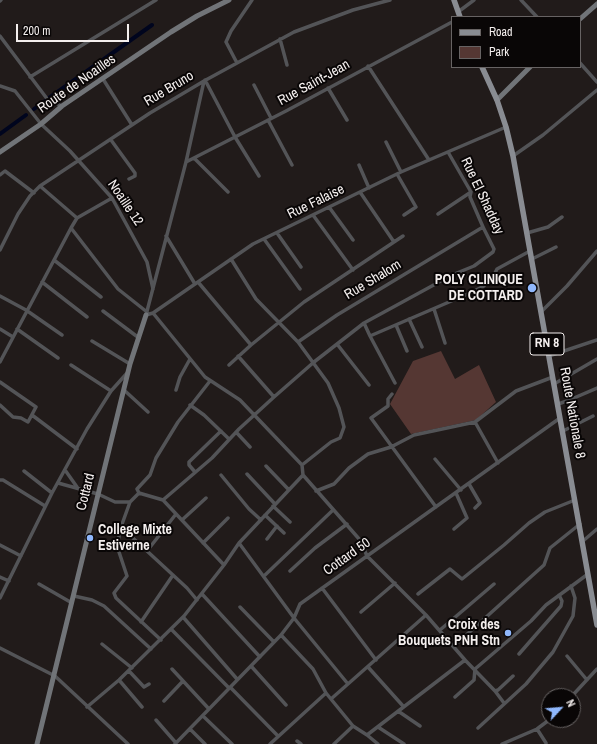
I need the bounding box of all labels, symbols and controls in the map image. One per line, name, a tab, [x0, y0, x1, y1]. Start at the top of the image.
scale bar	[18, 16, 131, 42]
legend	[451, 16, 581, 68]
text: 200 m	[23, 23, 50, 39]
text: Road	[489, 24, 513, 40]
text: Park	[489, 44, 509, 60]
street label: Route de Noailles	[35, 51, 119, 117]
street label: Rue Saint-Jean	[275, 56, 353, 110]
street label: Rue Bruno	[141, 68, 197, 110]
street label: Rue El Shadday	[457, 155, 507, 237]
street label: Noaille 12	[104, 177, 146, 229]
street label: Rue Falaise	[285, 181, 347, 223]
street label: Rue Shalom	[342, 257, 404, 303]
place label: POLY CLINIQUE DE COTTARD	[435, 272, 523, 304]
marker: POLY CLINIQUE DE COTTARD	[526, 282, 538, 294]
road number: RN 8	[530, 333, 564, 355]
street label: Route Nationale 8	[556, 366, 588, 460]
street label: Cottard	[73, 472, 99, 512]
place label: College Mixte Estiverne	[98, 522, 172, 554]
marker: College Mixte Estiverne	[85, 533, 95, 543]
street label: Cottard 50	[320, 535, 374, 579]
place label: Croix des Bouquets PNH Stn	[398, 617, 500, 650]
marker: Croix des Bouquets PNH Stn	[503, 628, 513, 638]
north arrow	[541, 688, 581, 728]
text: N	[563, 697, 579, 709]

